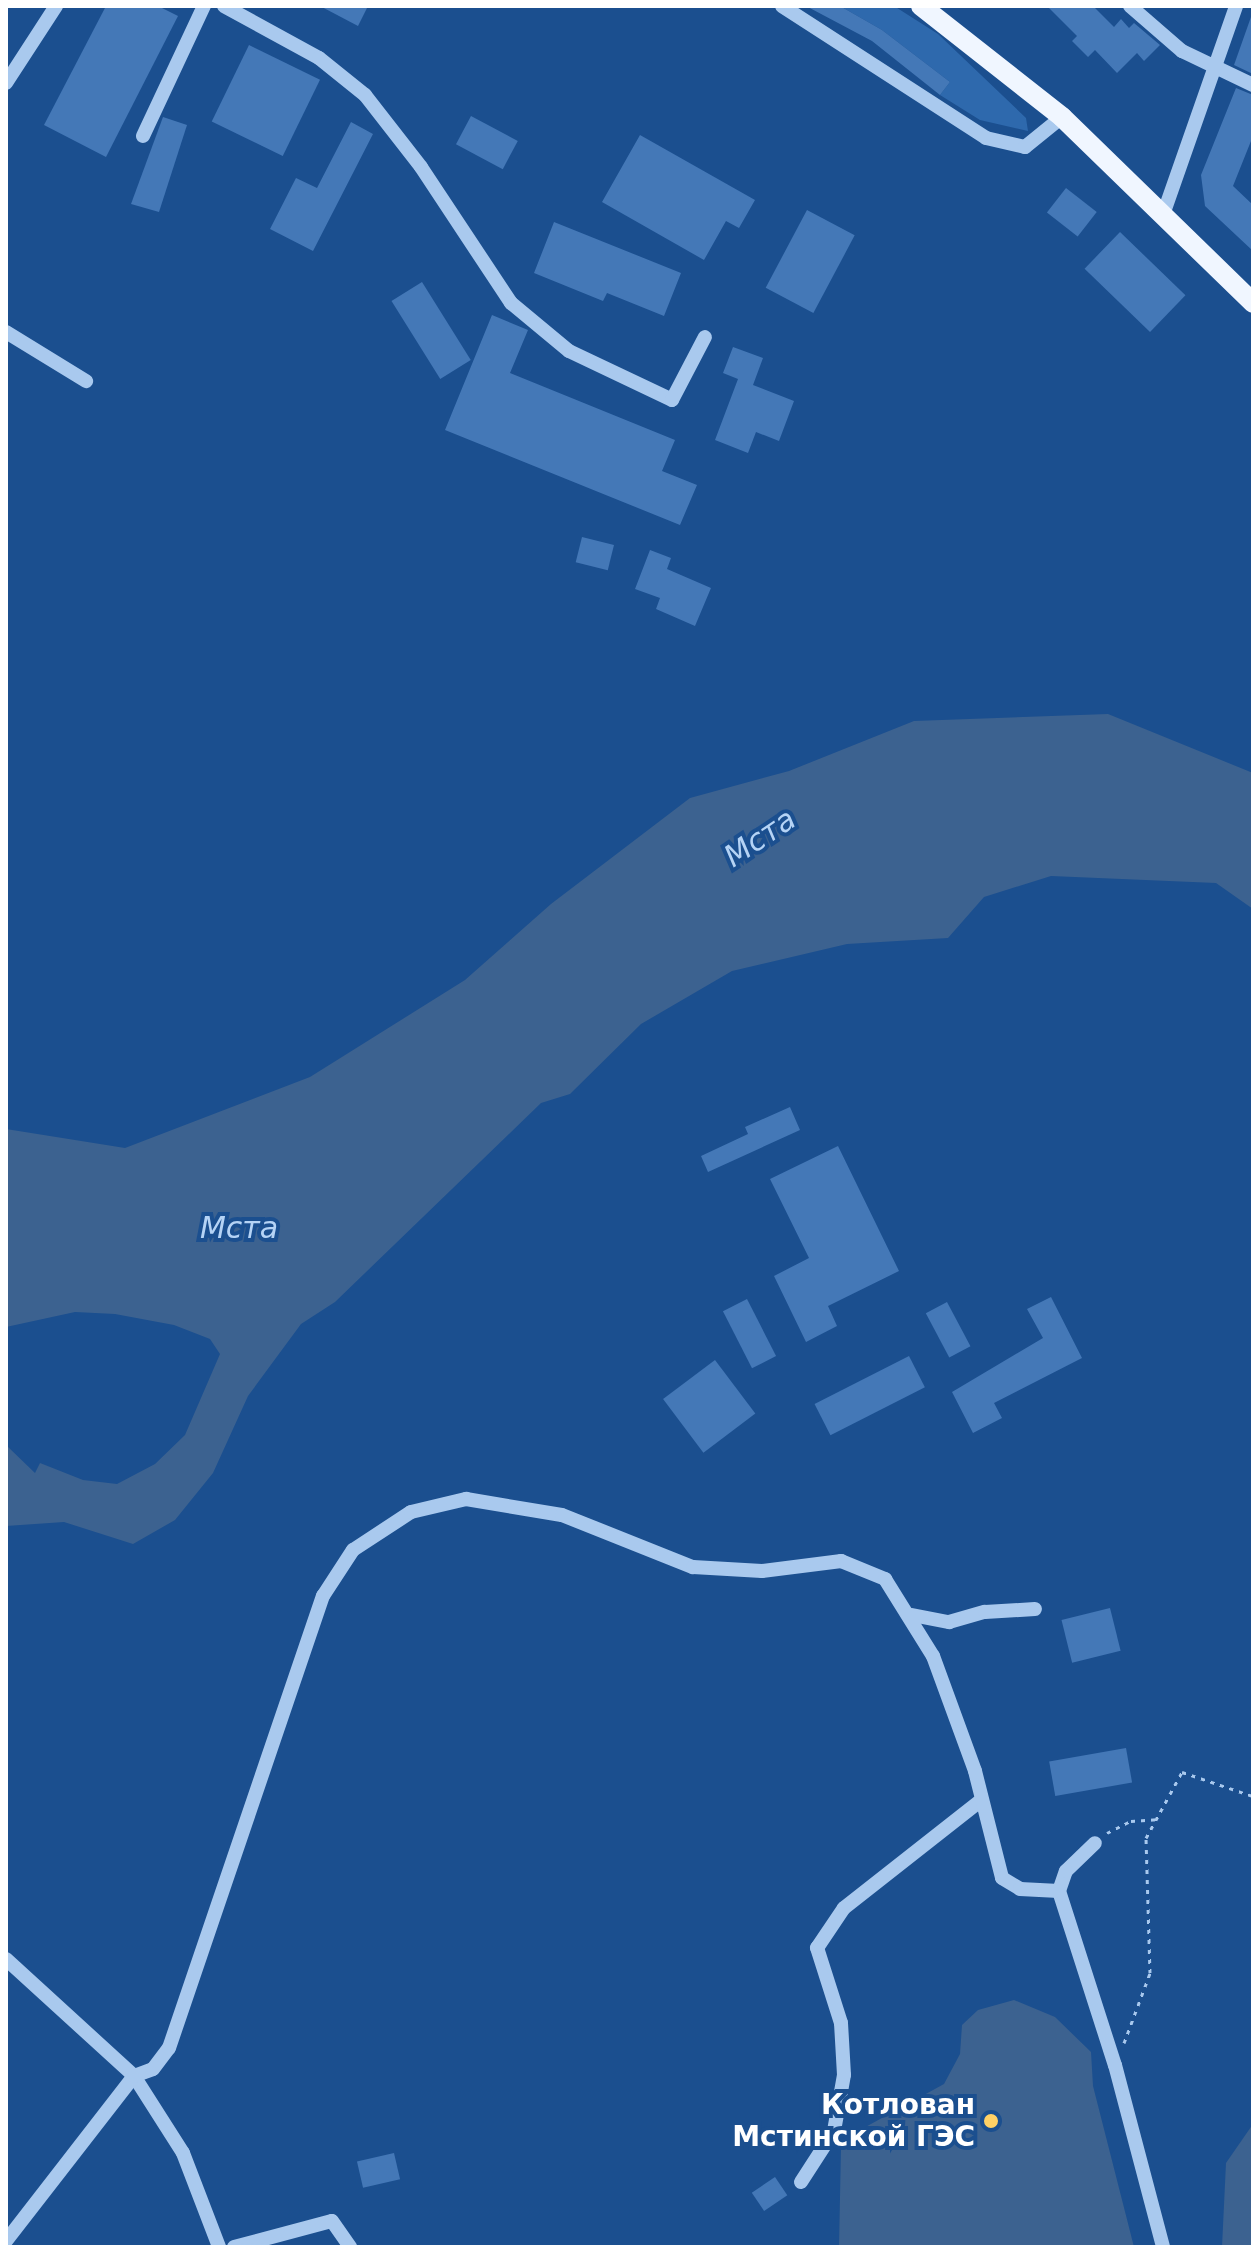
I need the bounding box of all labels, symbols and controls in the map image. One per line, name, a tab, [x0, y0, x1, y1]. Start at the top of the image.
water label: Мста	[718, 801, 802, 875]
water label: Мста	[200, 1210, 278, 1246]
place label: Котлован Мстинской ГЭС	[732, 2088, 975, 2154]
marker: Котлован Мстинской ГЭС	[982, 2112, 1000, 2130]

